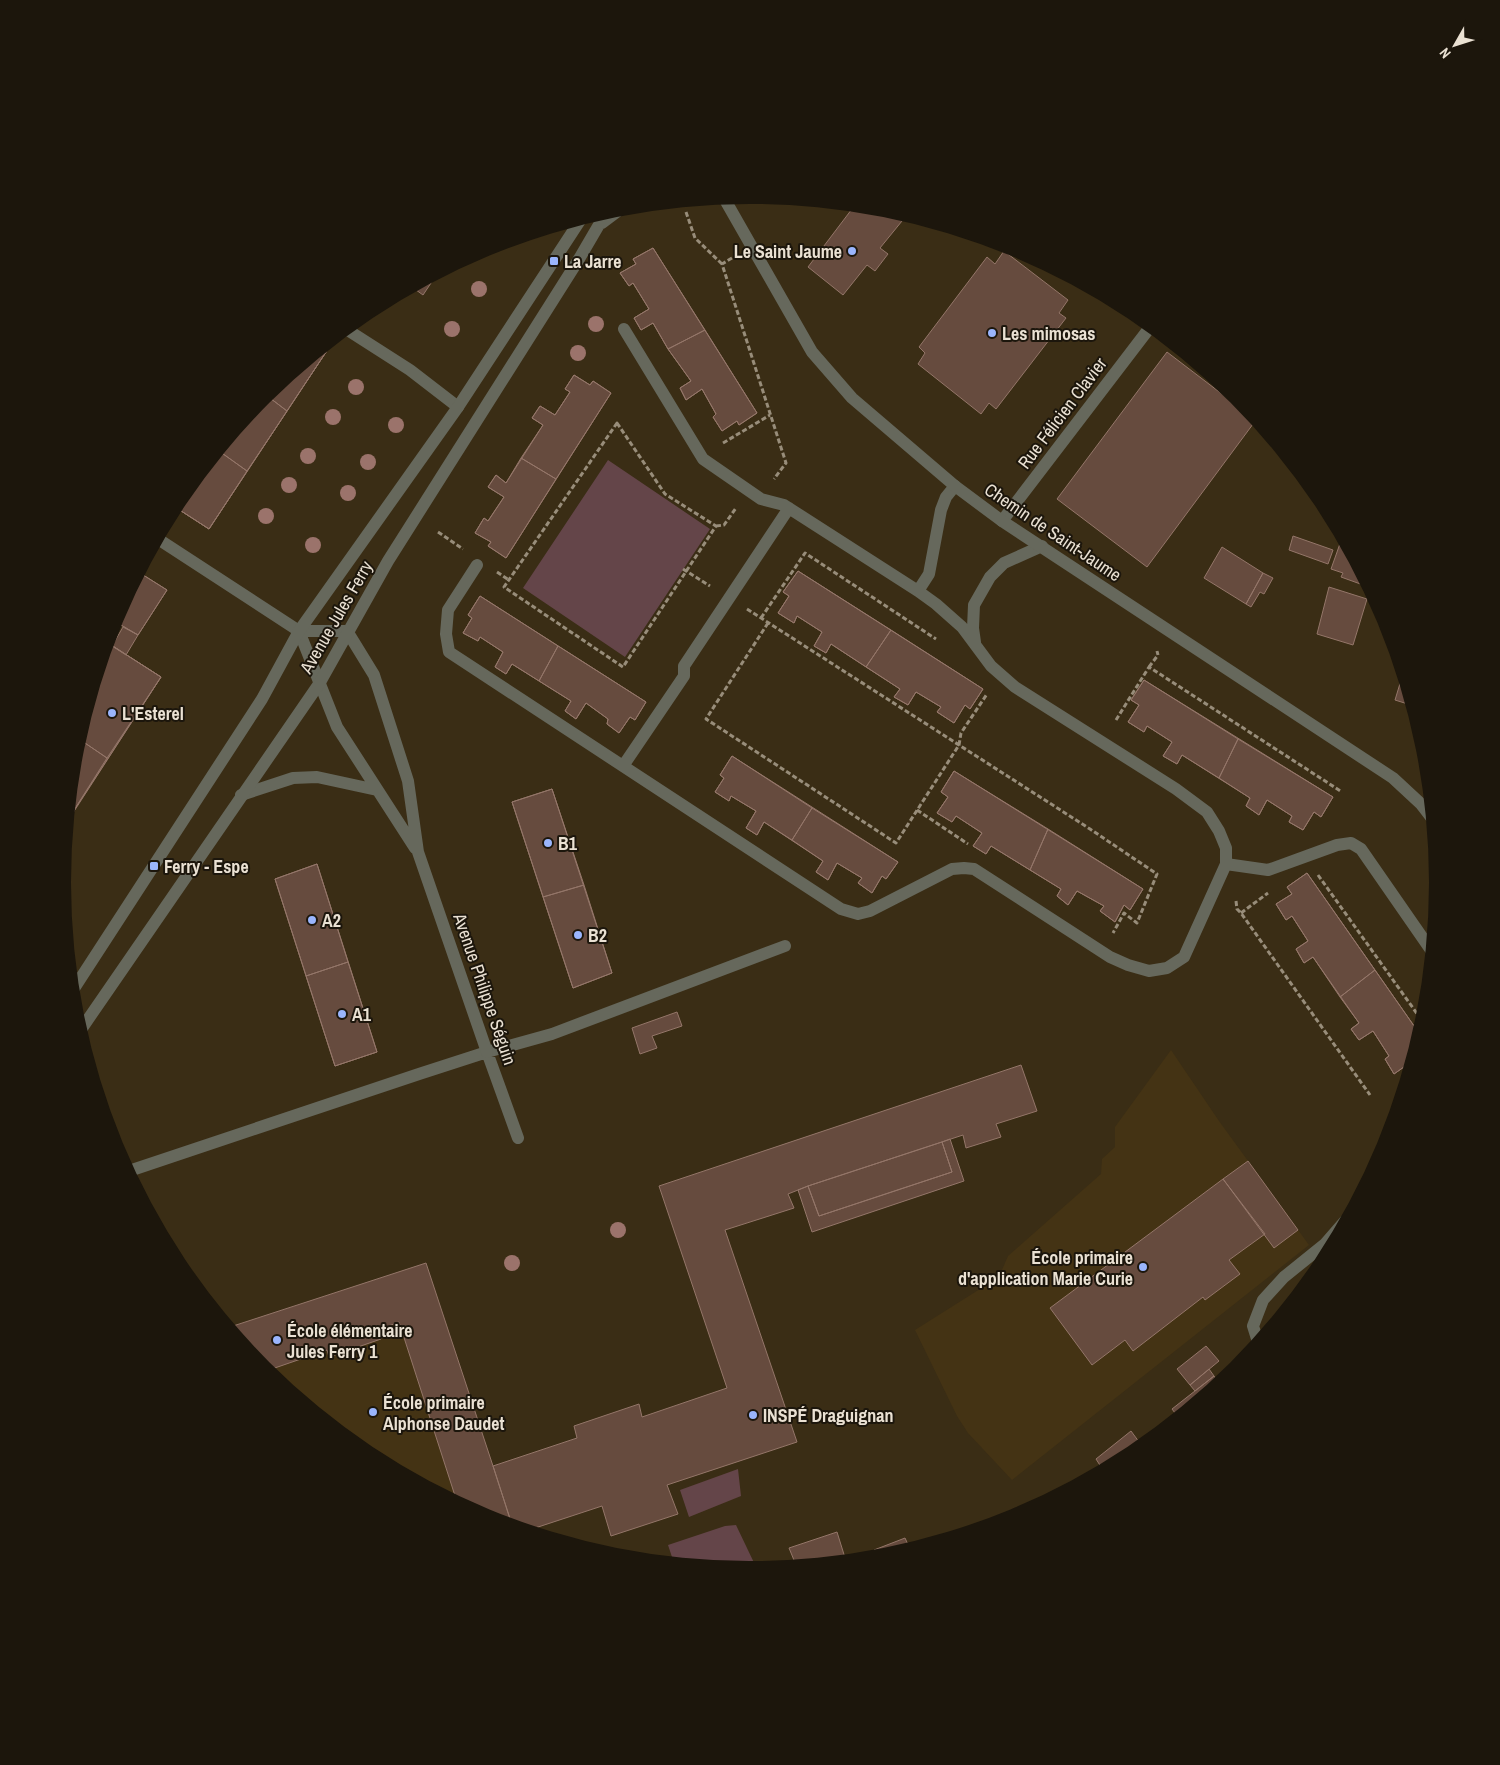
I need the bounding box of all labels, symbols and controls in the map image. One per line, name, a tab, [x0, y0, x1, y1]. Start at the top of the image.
north arrow	[1430, 20, 1480, 70]
text: N	[1435, 44, 1455, 62]
place label: Le Saint Jaume	[734, 239, 842, 264]
marker: Le Saint Jaume	[846, 245, 858, 257]
place label: La Jarre	[564, 249, 621, 274]
marker: La Jarre	[548, 255, 560, 267]
place label: Les mimosas	[1002, 321, 1096, 346]
marker: Les mimosas	[986, 327, 998, 339]
street label: Rue Félicien Clavier	[1012, 352, 1112, 474]
street label: Chemin de Saint-Jaume	[980, 477, 1126, 587]
street label: Avenue Jules Ferry	[293, 556, 379, 679]
place label: L'Esterel	[122, 701, 184, 726]
marker: L'Esterel	[106, 707, 118, 719]
place label: B1	[558, 831, 578, 856]
marker: B1	[542, 837, 554, 849]
place label: Ferry - Espe	[164, 854, 249, 879]
marker: Ferry - Espe	[148, 860, 160, 872]
place label: A2	[322, 908, 341, 933]
street label: Avenue Philippe Séguin	[447, 909, 523, 1068]
marker: A2	[306, 914, 318, 926]
place label: B2	[588, 923, 607, 948]
marker: B2	[572, 929, 584, 941]
place label: A1	[352, 1002, 372, 1027]
marker: A1	[336, 1008, 348, 1020]
place label: École primaire d'application Marie Curie	[958, 1245, 1133, 1291]
marker: École primaire d'application Marie Curie	[1137, 1261, 1149, 1273]
place label: École élémentaire Jules Ferry 1	[287, 1318, 413, 1364]
marker: École élémentaire Jules Ferry 1	[271, 1334, 283, 1346]
place label: École primaire Alphonse Daudet	[383, 1390, 504, 1436]
place label: INSPÉ Draguignan	[763, 1403, 893, 1428]
marker: École primaire Alphonse Daudet	[367, 1406, 379, 1418]
marker: INSPÉ Draguignan	[747, 1409, 759, 1421]

